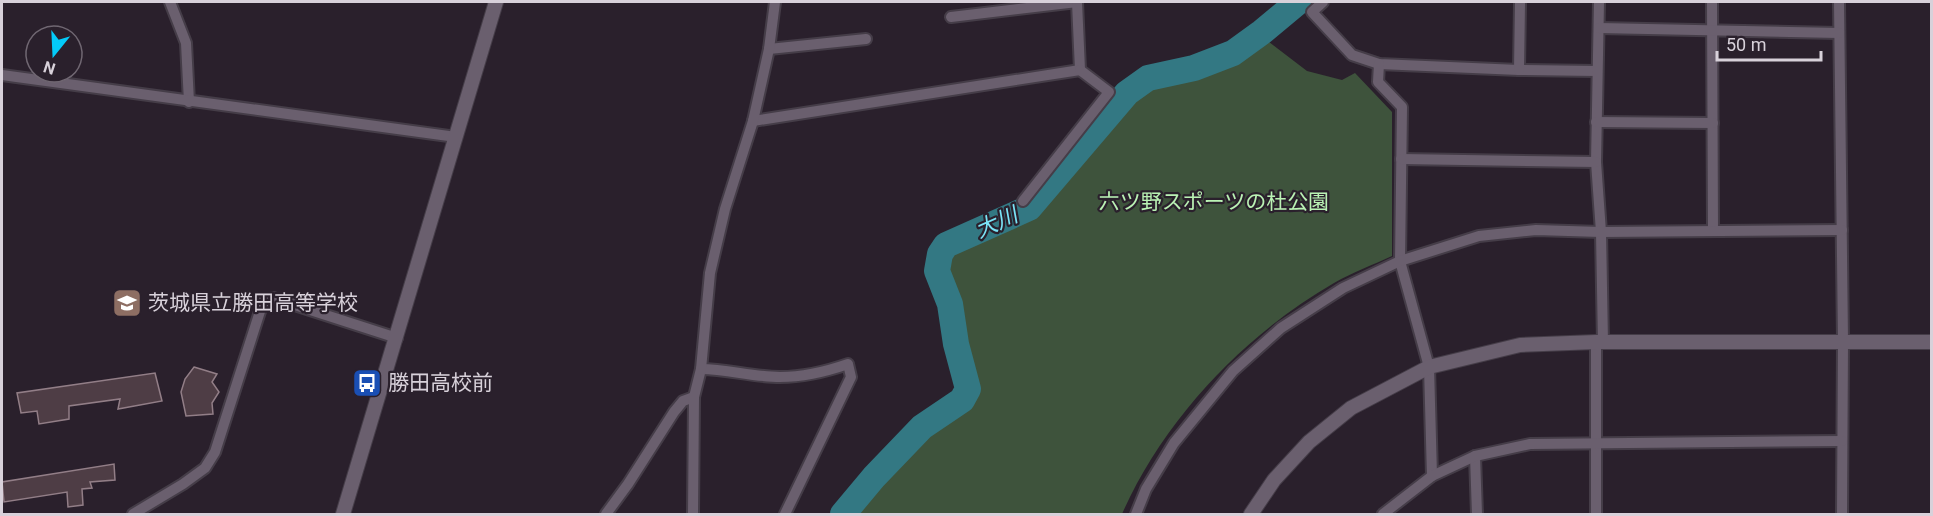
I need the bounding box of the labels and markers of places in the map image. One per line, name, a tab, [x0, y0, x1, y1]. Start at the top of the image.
school or university icon: 茨城県立勝田高等学校	[111, 287, 143, 319]
place label: 茨城県立勝田高等学校	[148, 291, 358, 315]
bus stop icon: 勝田高校前	[351, 367, 383, 399]
place label: 勝田高校前	[388, 371, 493, 395]

